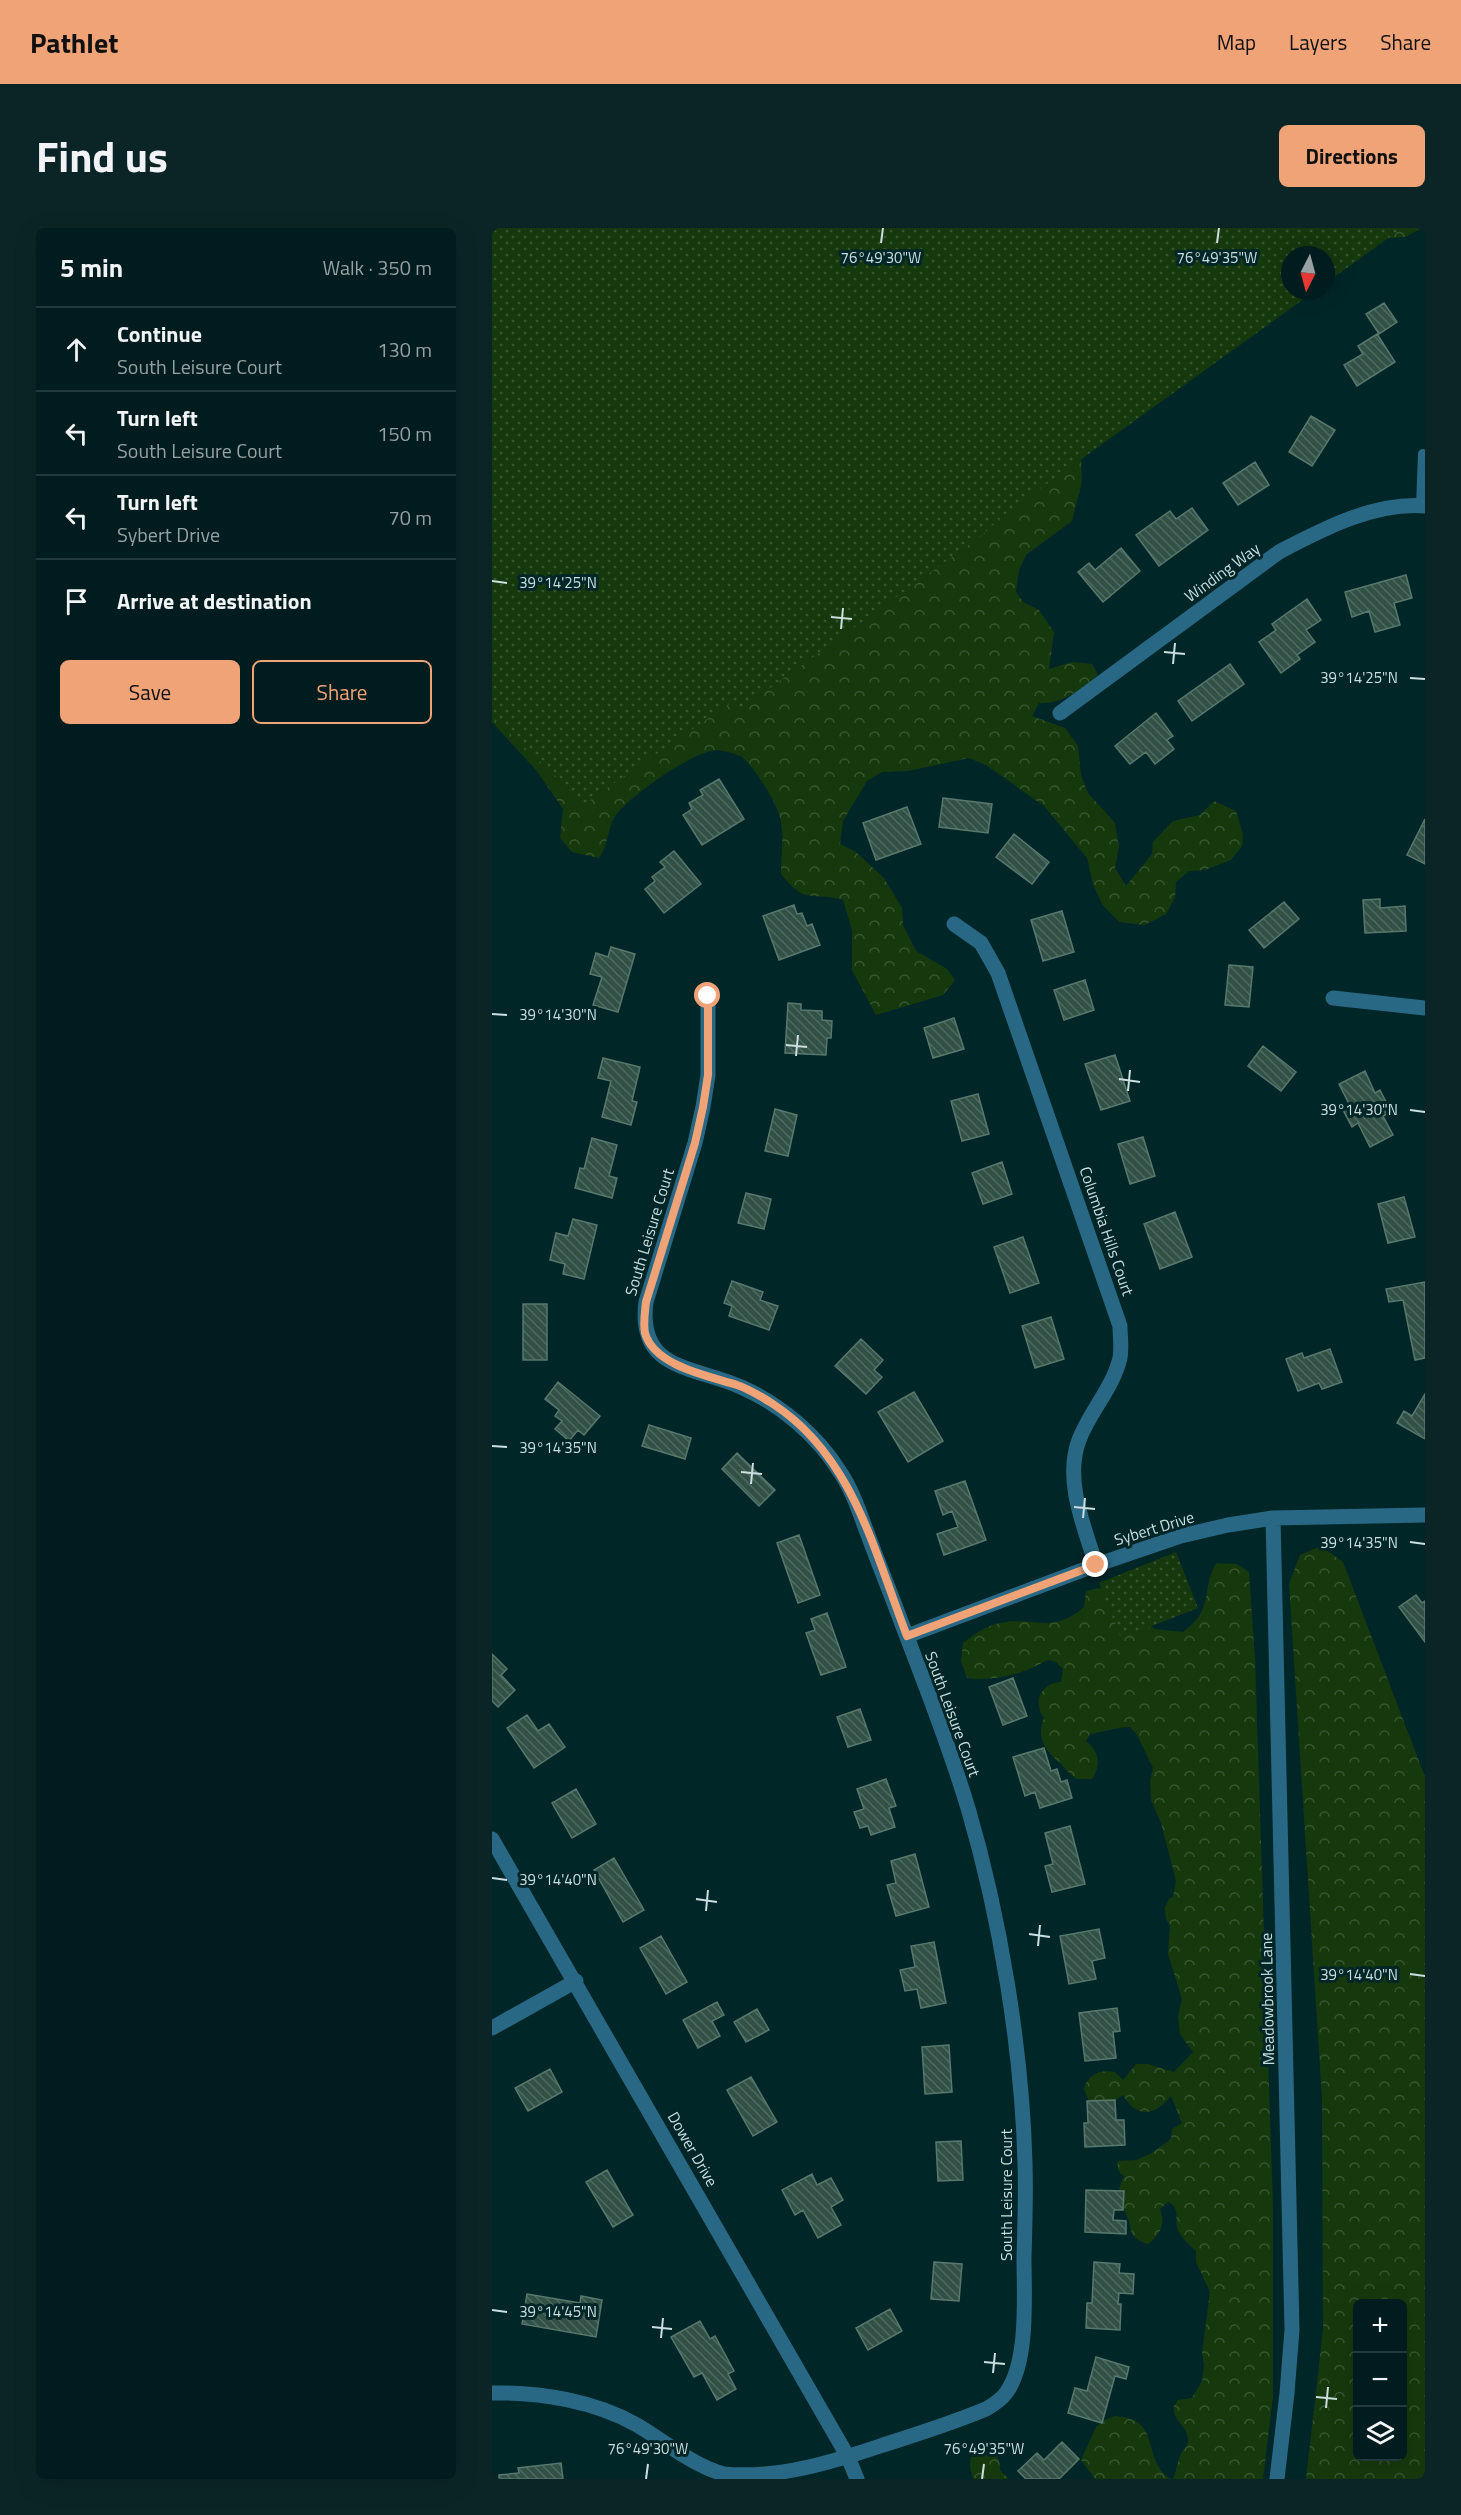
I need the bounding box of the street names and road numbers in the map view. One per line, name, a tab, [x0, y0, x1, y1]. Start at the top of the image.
street label: Winding Way	[1179, 536, 1265, 608]
street label: Columbia Hills Court	[1074, 1163, 1140, 1299]
street label: South Leisure Court	[618, 1165, 680, 1299]
street label: Sybert Drive	[1111, 1504, 1197, 1552]
street label: South Leisure Court	[919, 1648, 987, 1781]
street label: Meadowbrook Lane	[1254, 1932, 1280, 2066]
street label: Dower Drive	[662, 2107, 724, 2191]
street label: South Leisure Court	[994, 2129, 1018, 2261]

